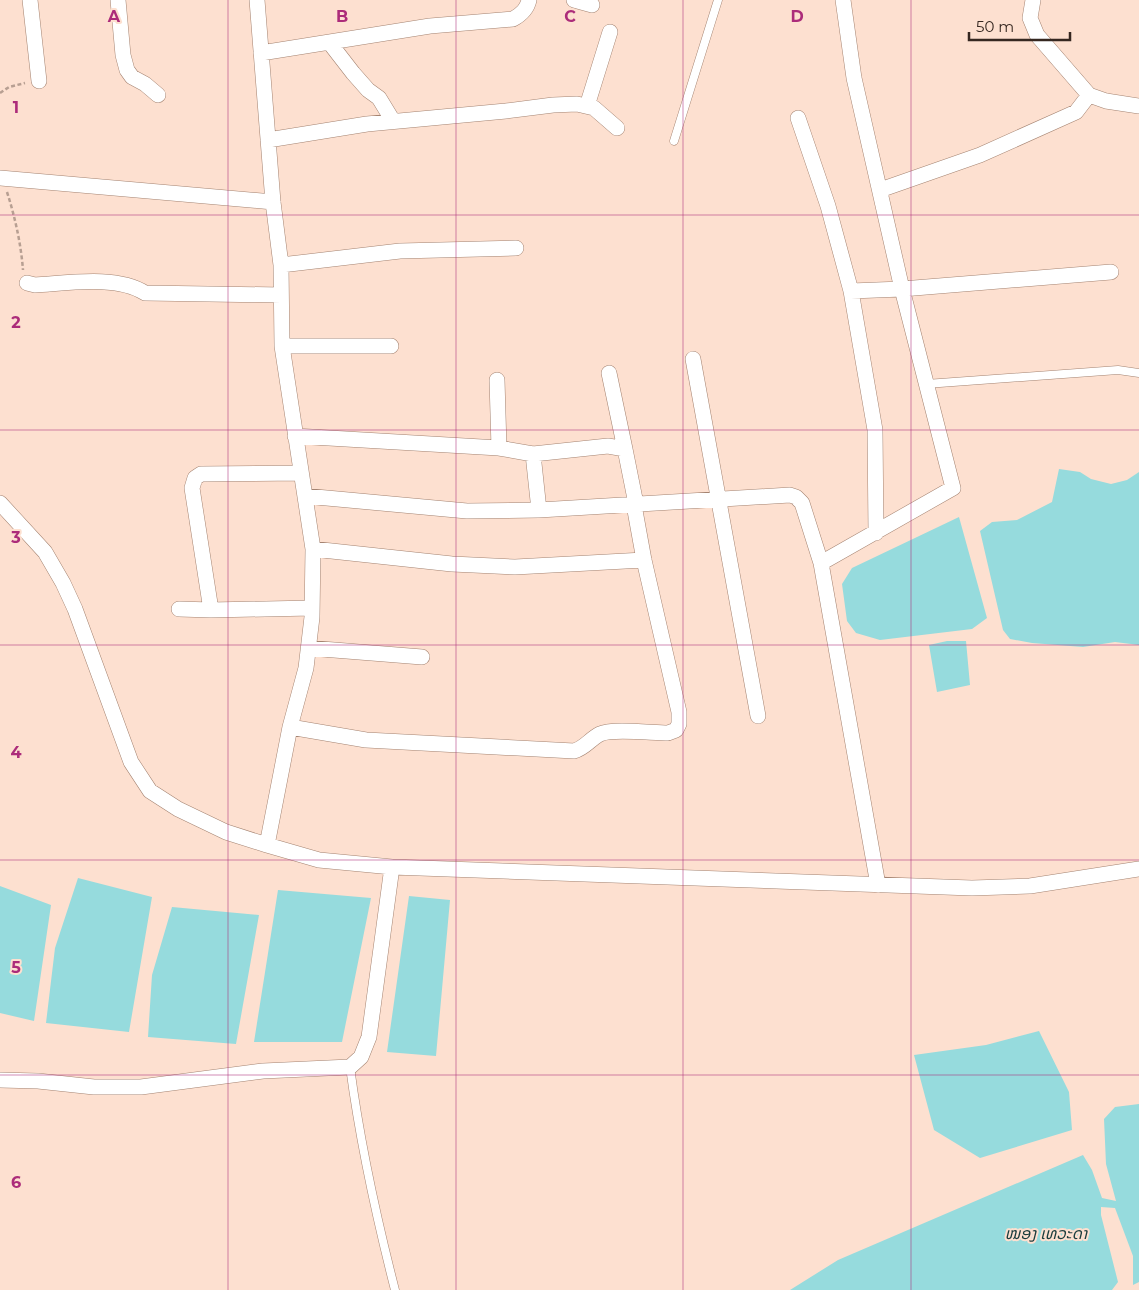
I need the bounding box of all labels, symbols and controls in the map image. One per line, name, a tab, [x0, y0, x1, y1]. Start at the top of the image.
text: A	[107, 7, 121, 26]
text: B	[336, 7, 348, 26]
text: C	[564, 7, 576, 26]
text: D	[790, 7, 804, 26]
scale bar	[969, 10, 1070, 42]
text: 50 m	[976, 17, 1014, 36]
text: 1	[13, 98, 19, 117]
text: 2	[11, 313, 21, 332]
text: 3	[10, 528, 21, 547]
text: 4	[10, 743, 22, 762]
text: 5	[11, 958, 21, 977]
text: 6	[11, 1173, 21, 1192]
water label: ໜອງ ເທວະດາ	[1005, 1224, 1088, 1243]

